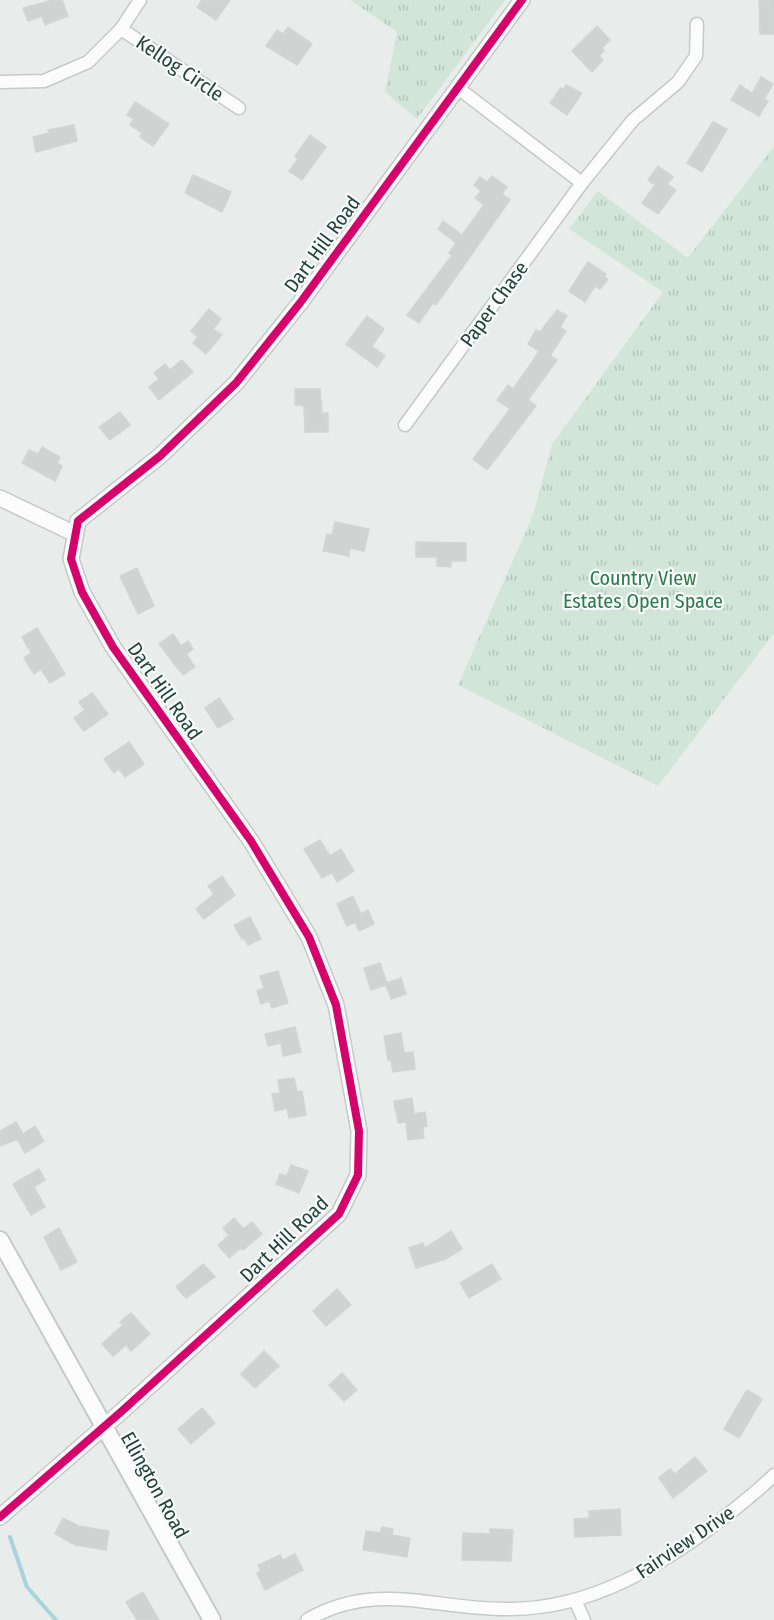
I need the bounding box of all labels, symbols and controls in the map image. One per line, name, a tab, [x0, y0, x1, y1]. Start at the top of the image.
street label: Kellog Circle	[132, 30, 228, 106]
street label: Dart Hill Road	[279, 191, 365, 297]
street label: Paper Chase	[455, 256, 533, 352]
park label: Country View Estates Open Space	[563, 566, 723, 613]
street label: Dart Hill Road	[123, 638, 207, 744]
street label: Dart Hill Road	[235, 1191, 333, 1287]
street label: Ellington Road	[116, 1427, 194, 1543]
street label: Fairview Drive	[631, 1500, 739, 1584]

